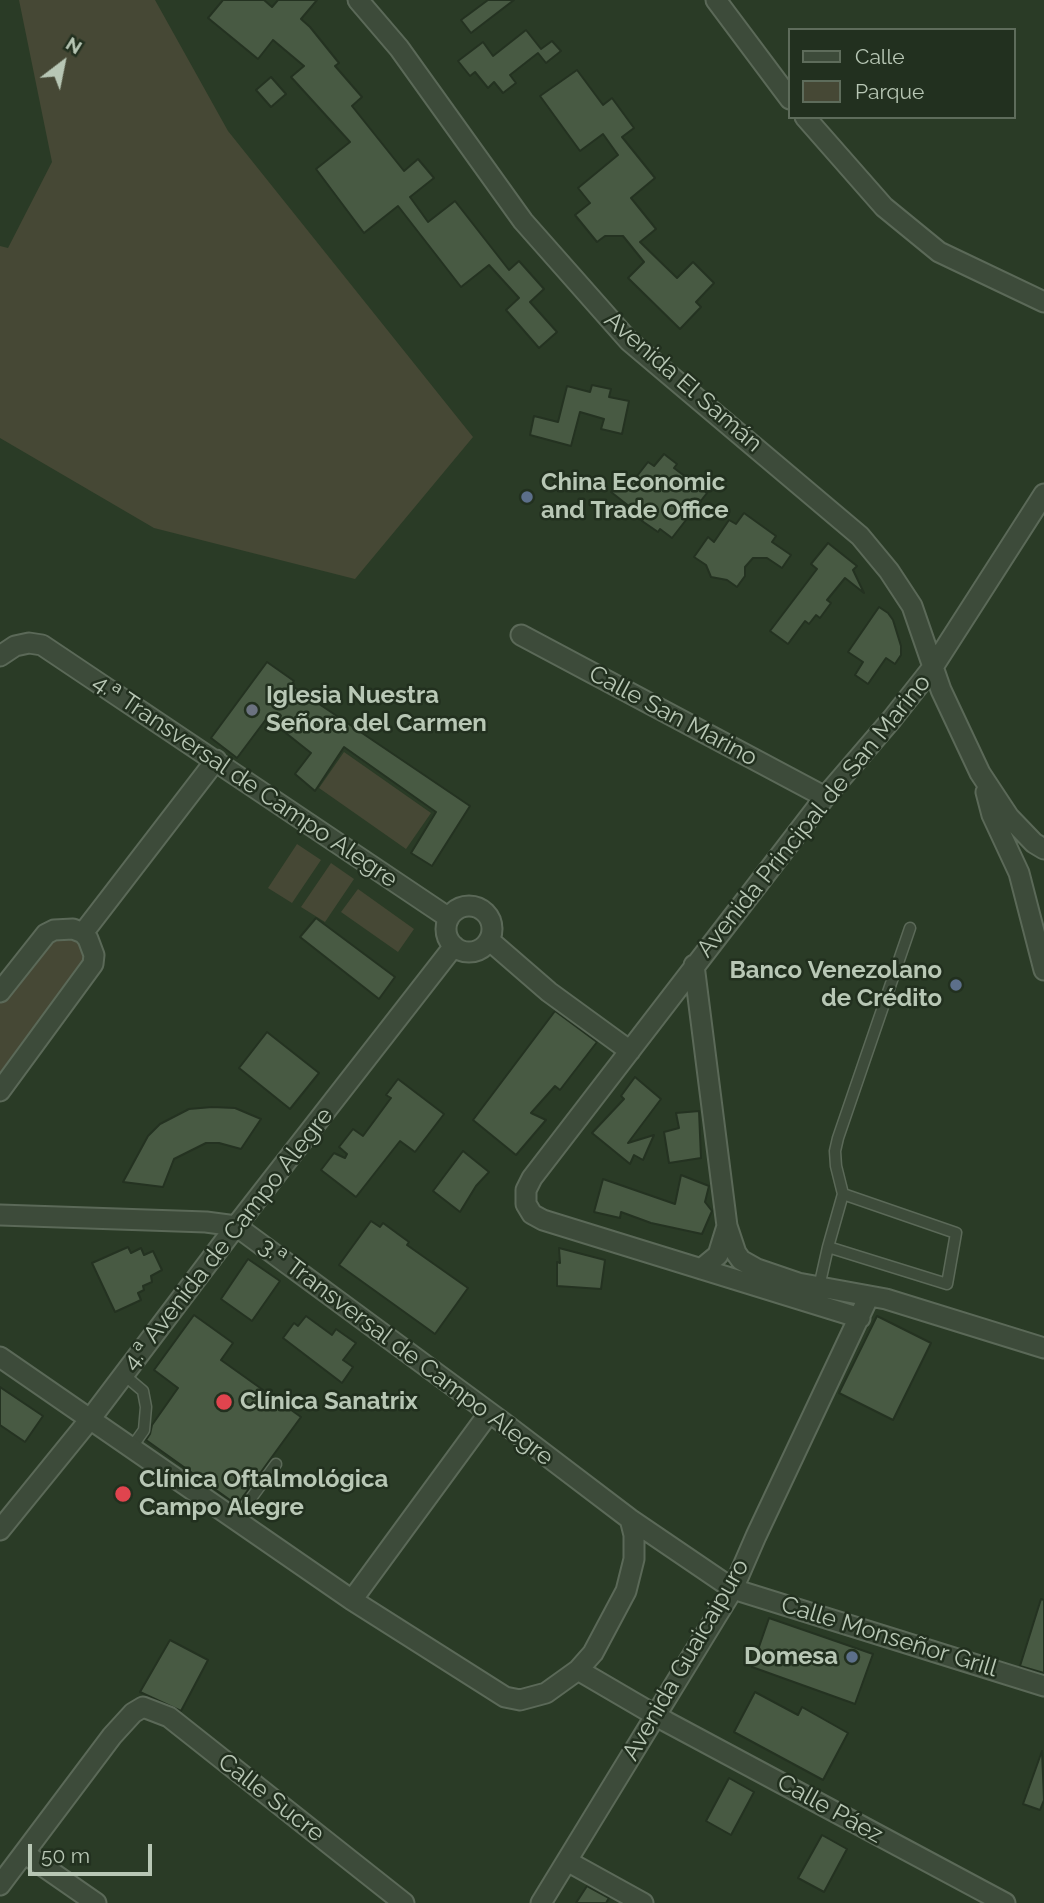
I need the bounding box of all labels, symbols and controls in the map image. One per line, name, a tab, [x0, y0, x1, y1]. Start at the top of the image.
north arrow	[28, 28, 98, 98]
legend	[788, 28, 1016, 119]
text: N	[62, 32, 86, 58]
text: Calle	[855, 44, 905, 69]
text: Parque	[855, 79, 924, 104]
street label: Avenida El Samán	[598, 306, 768, 458]
place label: China Economic and Trade Office	[541, 469, 729, 525]
marker: China Economic and Trade Office	[519, 489, 535, 505]
street label: Calle San Marino	[584, 660, 762, 772]
street label: 4.ª Transversal de Campo Alegre	[87, 668, 403, 894]
street label: Avenida Principal de San Marino	[691, 669, 937, 963]
place label: Iglesia Nuestra Señora del Carmen	[266, 682, 487, 738]
marker: Iglesia Nuestra Señora del Carmen	[244, 702, 260, 718]
place label: Banco Venezolano de Crédito	[729, 957, 942, 1013]
marker: Banco Venezolano de Crédito	[948, 977, 964, 993]
street label: 4.ª Avenida de Campo Alegre	[117, 1102, 339, 1376]
street label: 3.ª Transversal de Campo Alegre	[253, 1232, 559, 1472]
place label: Clínica Sanatrix	[240, 1388, 418, 1416]
marker: Clínica Sanatrix	[214, 1392, 234, 1412]
place label: Clínica Oftalmológica Campo Alegre	[139, 1466, 388, 1522]
marker: Clínica Oftalmológica Campo Alegre	[113, 1484, 133, 1504]
street label: Avenida Guaicaipuro	[617, 1554, 755, 1766]
street label: Calle Monseñor Grill	[778, 1590, 1000, 1684]
place label: Domesa	[744, 1643, 838, 1671]
marker: Domesa	[844, 1649, 860, 1665]
street label: Calle Sucre	[212, 1748, 330, 1848]
street label: Calle Páez	[772, 1768, 888, 1850]
scale bar	[32, 1829, 156, 1873]
text: 50 m	[41, 1843, 90, 1868]

